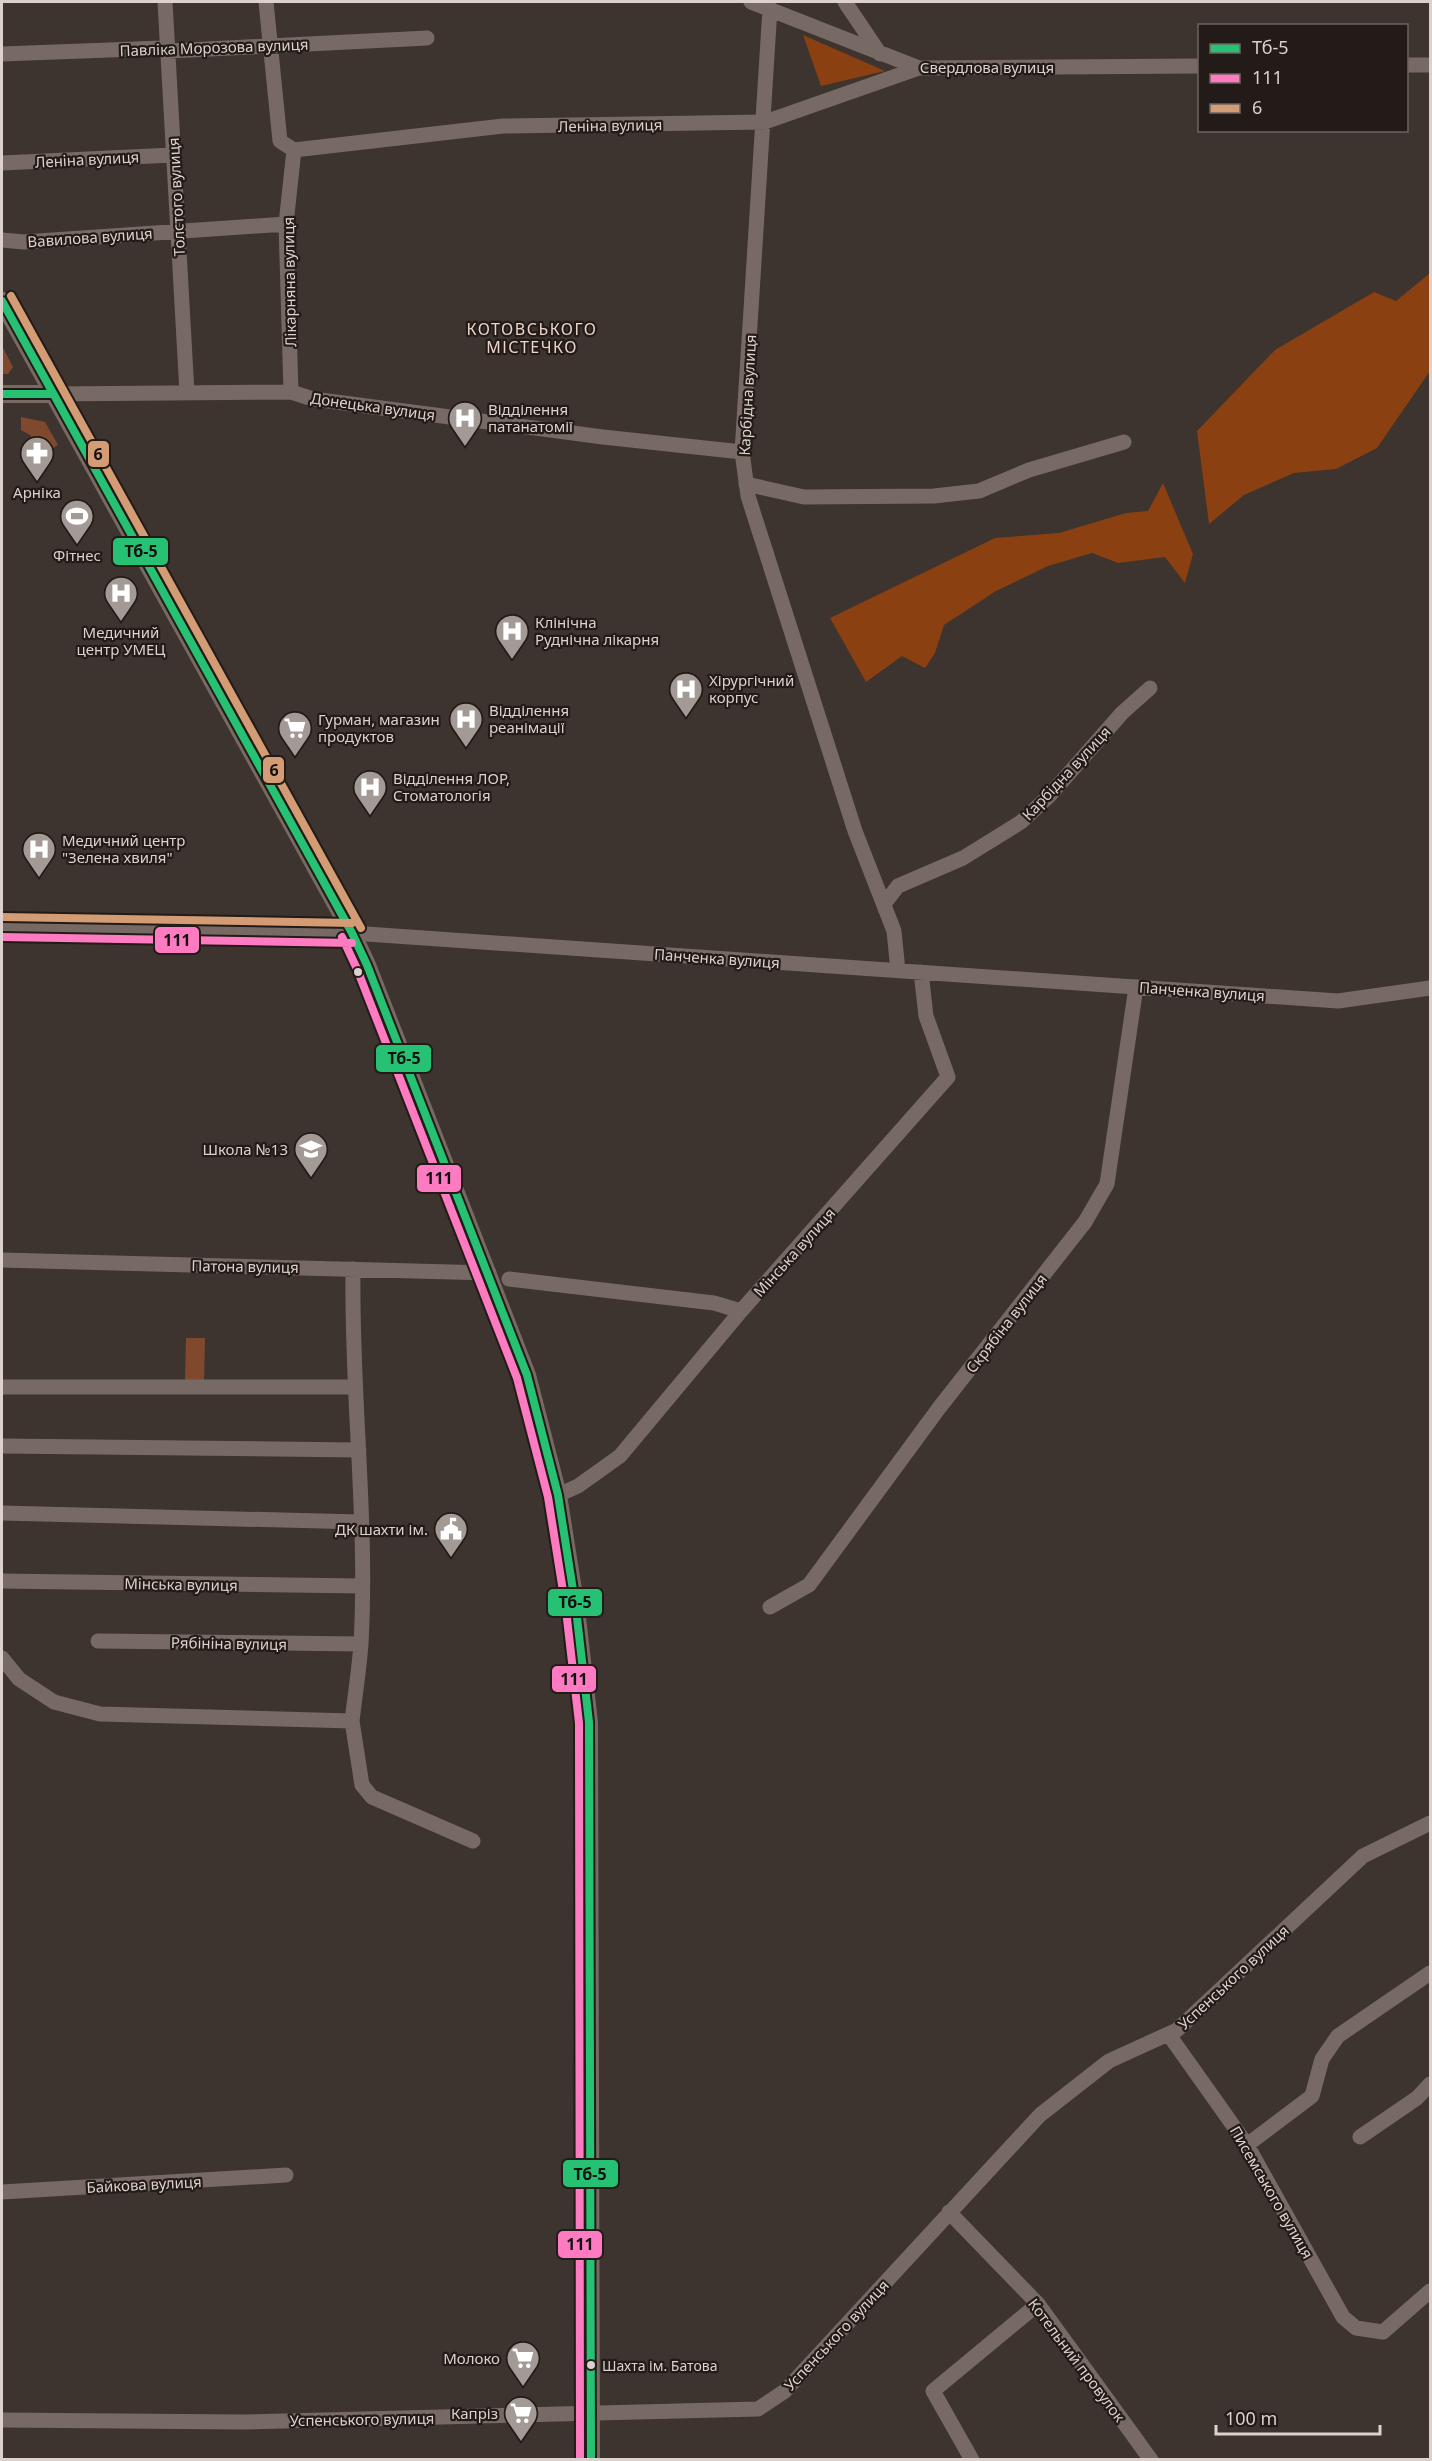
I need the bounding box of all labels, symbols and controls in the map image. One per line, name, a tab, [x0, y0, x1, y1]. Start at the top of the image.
legend	[1198, 24, 1408, 132]
street label: Павліка Морозова вулиця	[119, 34, 309, 60]
text: Тб-5	[1252, 35, 1289, 59]
street label: Свердлова вулиця	[920, 57, 1054, 77]
text: 111	[1252, 65, 1283, 89]
text: 6	[1252, 95, 1262, 119]
street label: Леніна вулиця	[558, 114, 662, 136]
street label: Толстого вулиця	[163, 137, 189, 257]
street label: Леніна вулиця	[34, 146, 140, 172]
street label: Лікарняна вулиця	[278, 217, 300, 347]
street label: Вавилова вулиця	[27, 223, 153, 251]
district label: КОТОВСЬКОГО МІСТЕЧКО	[467, 318, 598, 358]
street label: Карбідна вулиця	[734, 334, 760, 456]
street label: Донецька вулиця	[309, 387, 437, 425]
place label: Відділення патанатомії	[488, 399, 573, 436]
hospital icon: Відділення патанатомії	[447, 400, 483, 447]
pharmacy icon: Арніка	[19, 435, 55, 482]
line badge: 6	[87, 440, 110, 468]
text: 6	[93, 443, 103, 465]
place label: Арніка	[13, 482, 61, 502]
sports icon: Фітнес	[59, 498, 95, 545]
line badge: Тб-5	[112, 537, 169, 566]
text: Тб-5	[124, 540, 158, 562]
place label: Фітнес	[53, 545, 101, 565]
hospital icon: Медичний центр УМЕЦ	[103, 575, 139, 622]
place label: Клінічна Руднічна лікарня	[535, 612, 659, 649]
hospital icon: Клінічна Руднічна лікарня	[494, 613, 530, 660]
place label: Медичний центр УМЕЦ	[77, 622, 165, 659]
place label: Хірургічний корпус	[709, 670, 794, 707]
hospital icon: Хірургічний корпус	[668, 671, 704, 718]
place label: Відділення реанімації	[489, 700, 569, 737]
hospital icon: Відділення реанімації	[448, 701, 484, 748]
place label: Гурман, магазин продуктов	[318, 709, 440, 746]
supermarket icon: Гурман, магазин продуктов	[277, 710, 313, 757]
street label: Карбідна вулиця	[1017, 722, 1115, 824]
line badge: 6	[262, 756, 285, 784]
text: 6	[269, 759, 279, 781]
place label: Відділення ЛОР, Стоматологія	[393, 768, 510, 805]
hospital icon: Відділення ЛОР, Стоматологія	[352, 769, 388, 816]
place label: Медичний центр "Зелена хвиля"	[62, 830, 185, 867]
hospital icon: Медичний центр "Зелена хвиля"	[21, 831, 57, 878]
line badge: 111	[154, 926, 200, 954]
text: 111	[163, 929, 191, 951]
street label: Панченка вулиця	[653, 944, 781, 972]
unlabelled marker	[352, 966, 364, 978]
street label: Панченка вулиця	[1138, 977, 1266, 1005]
line badge: Тб-5	[375, 1044, 432, 1073]
text: Тб-5	[387, 1047, 421, 1069]
school or university icon: Школа №13	[293, 1131, 329, 1178]
place label: Школа №13	[202, 1139, 288, 1159]
line badge: 111	[416, 1164, 462, 1193]
text: 111	[425, 1167, 453, 1189]
street label: Мінська вулиця	[749, 1203, 839, 1301]
street label: Патона вулиця	[191, 1255, 299, 1277]
street label: Скрябіна вулиця	[961, 1269, 1051, 1377]
public building icon: ДК шахти ім.	[433, 1511, 469, 1558]
place label: ДК шахти ім.	[335, 1519, 428, 1539]
street label: Мінська вулиця	[124, 1573, 238, 1595]
line badge: Тб-5	[547, 1588, 603, 1617]
text: Тб-5	[558, 1591, 592, 1613]
street label: Рябініна вулиця	[171, 1632, 287, 1654]
line badge: 111	[551, 1665, 597, 1693]
text: 111	[560, 1668, 588, 1690]
street label: Успенського вулиця	[1173, 1920, 1293, 2034]
street label: Писемського вулиця	[1226, 2122, 1318, 2262]
line badge: Тб-5	[562, 2159, 619, 2188]
text: Тб-5	[573, 2163, 607, 2185]
street label: Байкова вулиця	[86, 2171, 202, 2197]
line badge: 111	[557, 2230, 603, 2259]
text: 111	[566, 2233, 594, 2255]
street label: Успенського вулиця	[779, 2275, 893, 2395]
street label: Котельний провулок	[1024, 2294, 1130, 2426]
supermarket icon: Молоко	[505, 2340, 541, 2387]
place label: Молоко	[443, 2348, 500, 2368]
place label: Шахта ім. Батова	[602, 2356, 717, 2375]
marker: Шахта ім. Батова	[585, 2359, 597, 2371]
supermarket icon: Капріз	[503, 2395, 539, 2442]
scale bar	[1216, 2398, 1380, 2436]
place label: Капріз	[451, 2403, 498, 2423]
text: 100 m	[1225, 2406, 1277, 2430]
street label: Успенського вулиця	[289, 2408, 435, 2430]

